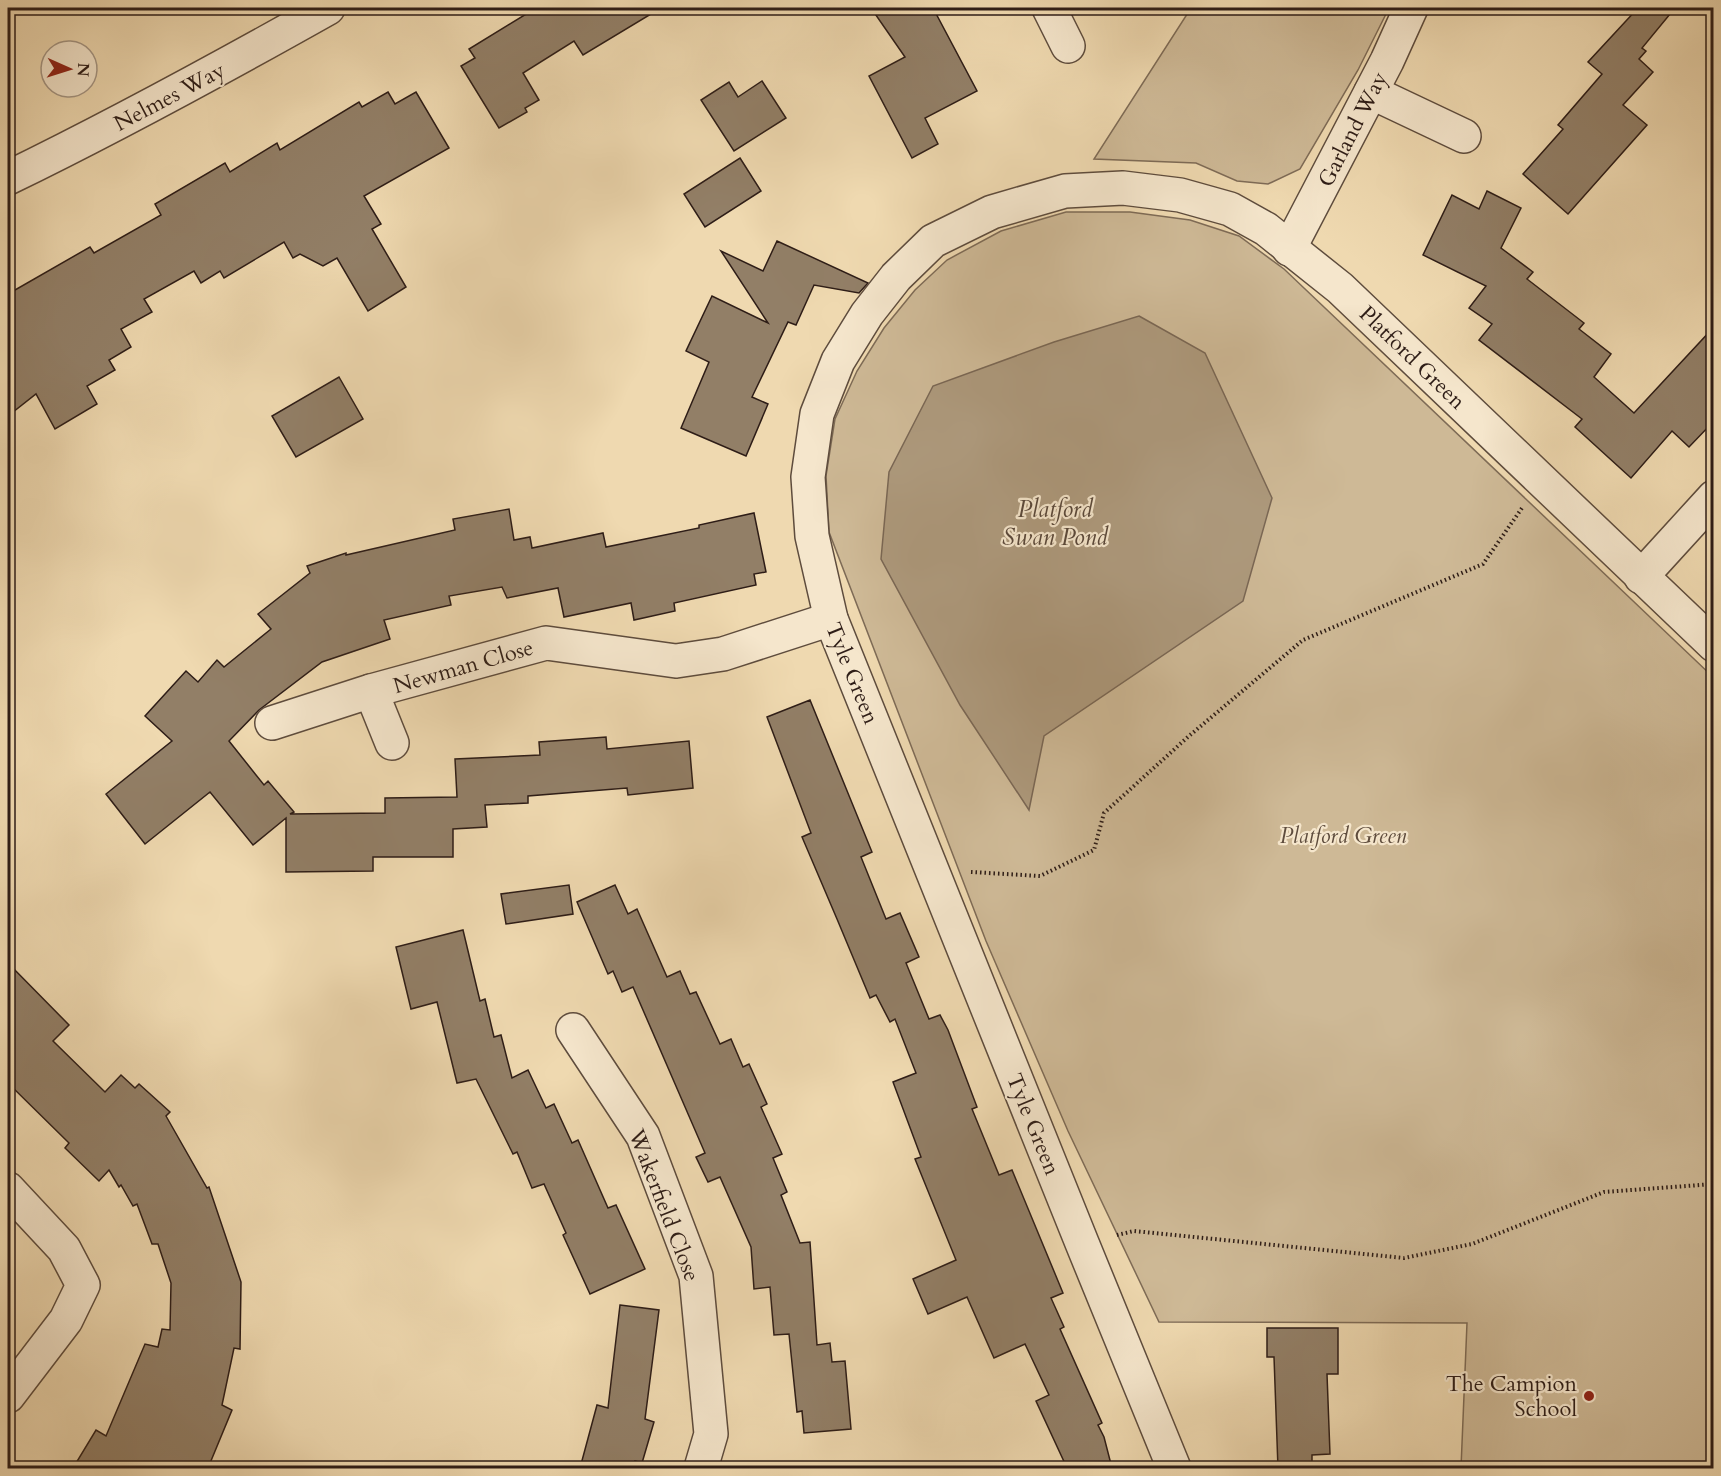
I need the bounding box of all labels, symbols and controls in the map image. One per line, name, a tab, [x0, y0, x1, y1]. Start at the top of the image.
north arrow	[39, 39, 99, 99]
street label: Nelmes Way	[109, 55, 231, 139]
text: N	[72, 62, 94, 77]
street label: Garland Way	[1311, 66, 1395, 192]
street label: Platford Green	[1353, 299, 1472, 417]
water label: Platford Swan Pond	[1002, 493, 1109, 554]
street label: Tyle Green	[818, 618, 886, 729]
street label: Newman Close	[390, 633, 537, 701]
park label: Platford Green	[1280, 821, 1407, 851]
street label: Tyle Green	[999, 1069, 1067, 1180]
street label: Wakerfield Close	[621, 1124, 707, 1286]
place label: The Campion School	[1446, 1369, 1577, 1424]
marker: The Campion School	[1582, 1389, 1596, 1403]

